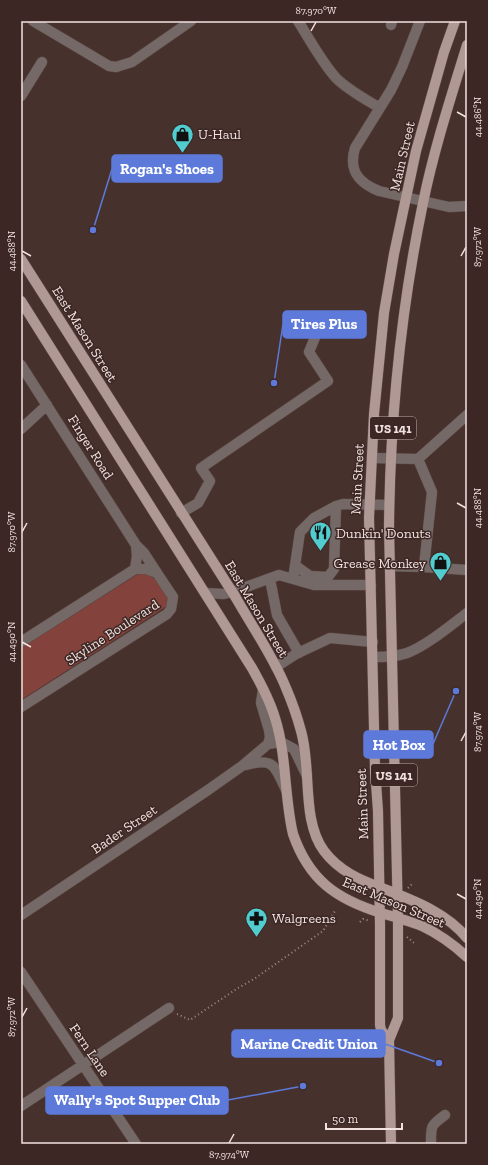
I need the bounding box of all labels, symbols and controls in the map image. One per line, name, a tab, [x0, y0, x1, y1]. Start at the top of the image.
text: 87.970°W	[296, 5, 337, 17]
text: 44.486°N	[472, 96, 484, 137]
street label: Main Street	[386, 119, 419, 193]
shop icon: U-Haul	[169, 121, 195, 154]
place label: U-Haul	[198, 126, 241, 143]
callout: Rogan's Shoes	[112, 155, 222, 182]
text: Rogan's Shoes	[120, 160, 214, 178]
text: 87.972°W	[472, 226, 484, 267]
text: 44.488°N	[6, 230, 18, 271]
street label: East Mason Street	[48, 283, 121, 386]
callout: Tires Plus	[283, 311, 366, 338]
text: Tires Plus	[291, 315, 357, 333]
street label: Finger Road	[64, 412, 117, 483]
road number: US 141	[370, 417, 416, 439]
street label: Main Street	[347, 442, 368, 515]
text: 44.488°N	[472, 487, 484, 528]
text: 87.970°W	[6, 511, 18, 552]
restaurant icon: Dunkin' Donuts	[307, 520, 333, 553]
place label: Dunkin' Donuts	[336, 525, 431, 542]
shop icon: Grease Monkey	[428, 550, 454, 583]
place label: Grease Monkey	[333, 555, 427, 572]
street label: East Mason Street	[221, 558, 293, 661]
street label: Skyline Boulevard	[62, 596, 163, 669]
text: 44.490°N	[6, 621, 18, 662]
text: 87.974°W	[472, 711, 484, 752]
callout: Hot Box	[364, 731, 433, 758]
text: Hot Box	[373, 736, 425, 754]
road number: US 141	[371, 764, 417, 786]
street label: Main Street	[353, 767, 372, 840]
street label: Bader Street	[88, 801, 161, 857]
street label: East Mason Street	[340, 873, 448, 932]
text: 44.490°N	[472, 878, 484, 919]
pharmacy icon: Walgreens	[243, 905, 269, 938]
place label: Walgreens	[272, 910, 336, 927]
text: 87.972°W	[6, 996, 18, 1037]
street label: Fern Lane	[66, 1021, 114, 1080]
callout: Marine Credit Union	[232, 1030, 385, 1057]
text: Marine Credit Union	[241, 1035, 378, 1053]
callout: Wally's Spot Supper Club	[46, 1087, 228, 1114]
text: Wally's Spot Supper Club	[54, 1091, 220, 1109]
scale bar	[326, 1105, 402, 1131]
text: 50 m	[332, 1112, 359, 1126]
text: 87.974°W	[209, 1149, 250, 1161]

